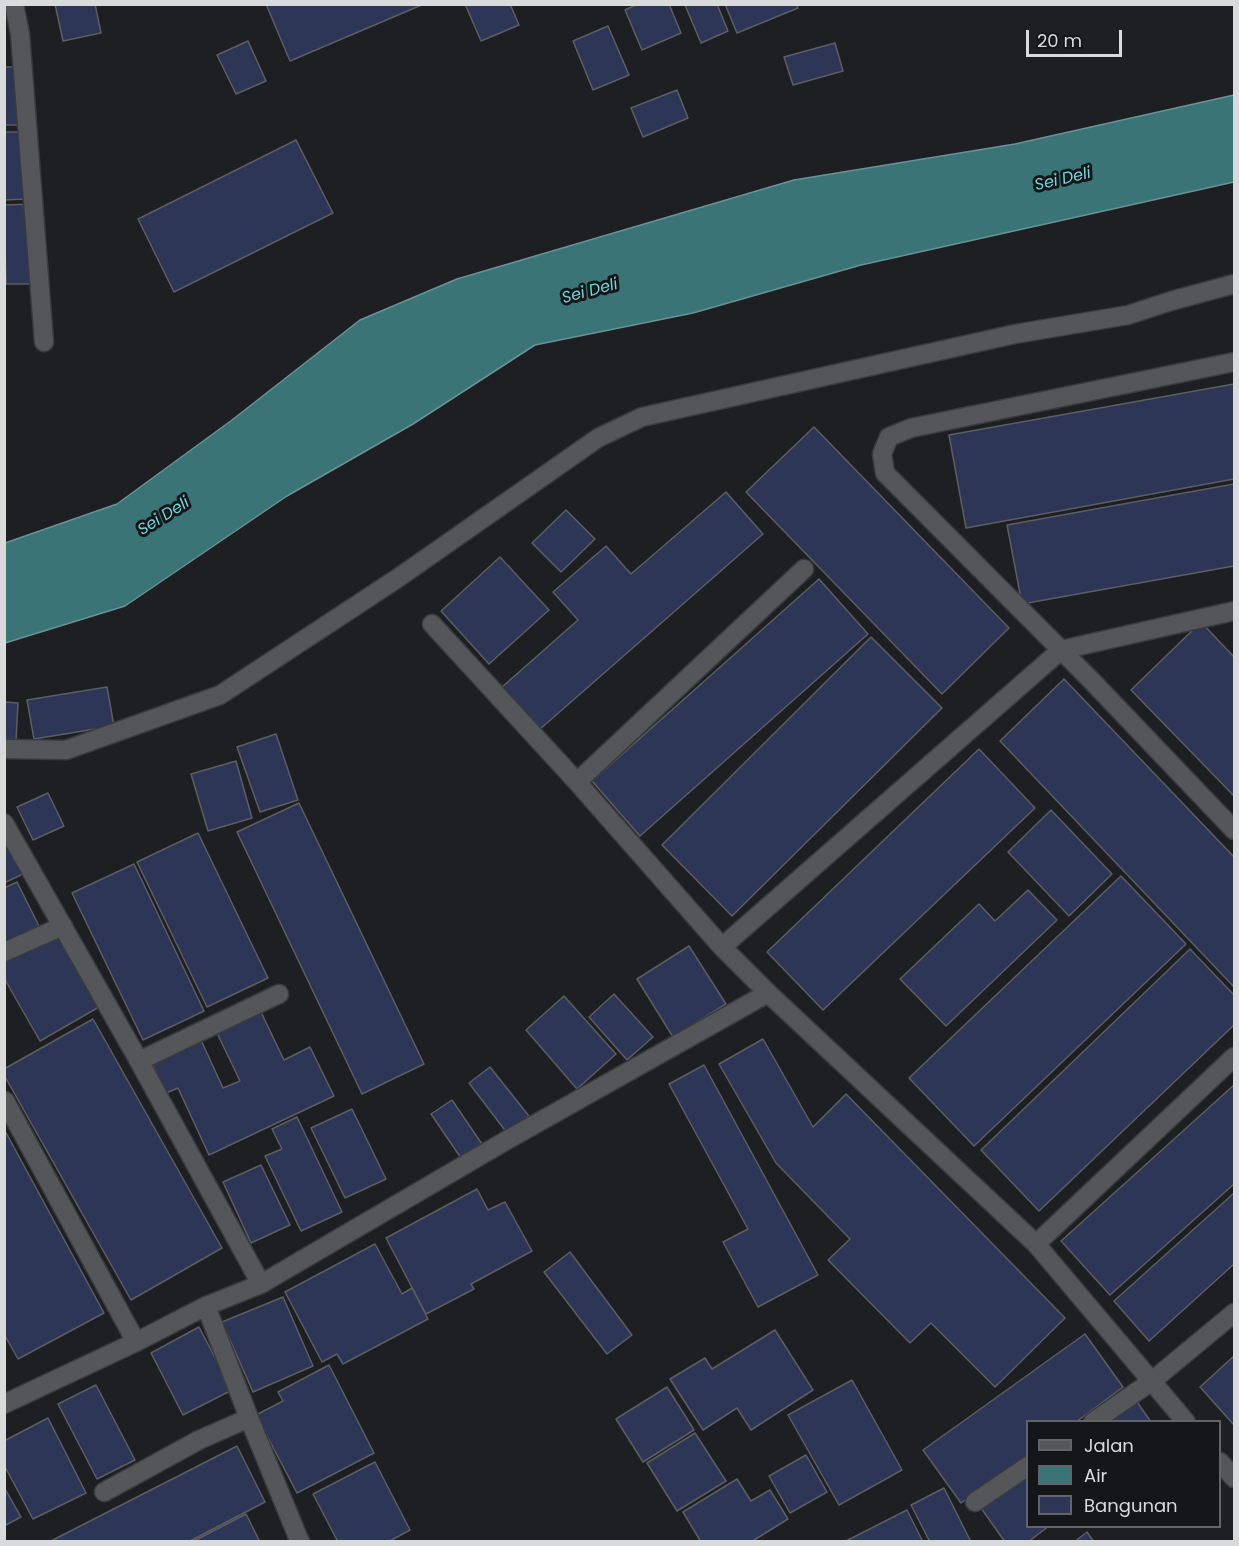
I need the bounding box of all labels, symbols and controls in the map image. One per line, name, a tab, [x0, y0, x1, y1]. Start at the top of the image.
scale bar	[1029, 18, 1125, 56]
text: 20 m	[1037, 28, 1082, 53]
water label: Sei Deli	[1033, 164, 1093, 196]
water label: Sei Deli	[560, 275, 620, 309]
water label: Sei Deli	[135, 494, 193, 540]
legend	[1026, 1420, 1221, 1528]
text: Jalan	[1084, 1433, 1134, 1458]
text: Air	[1084, 1463, 1107, 1488]
text: Bangunan	[1084, 1493, 1178, 1518]

